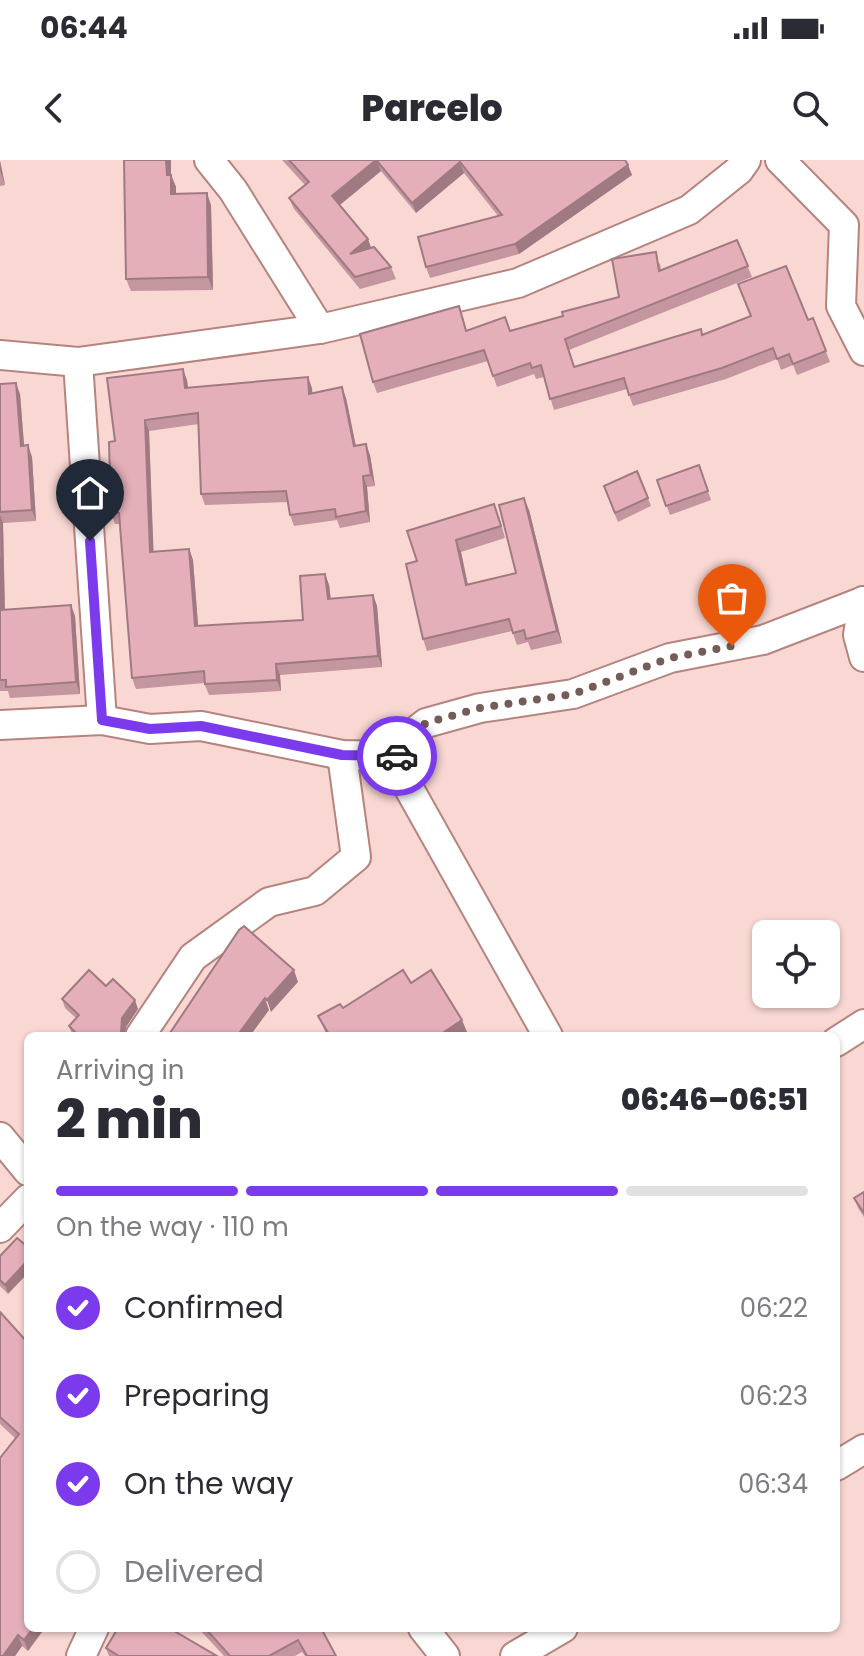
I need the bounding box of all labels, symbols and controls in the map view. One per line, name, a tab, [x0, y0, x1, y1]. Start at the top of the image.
text: 06:44	[40, 6, 128, 49]
text: Parcelo	[361, 83, 503, 134]
icon: back	[32, 86, 76, 130]
icon: search	[788, 86, 832, 130]
pin	[56, 459, 124, 541]
icon: home	[68, 471, 112, 515]
pin	[698, 564, 766, 646]
icon: bag	[710, 576, 754, 620]
courier	[357, 716, 437, 796]
icon: car	[375, 734, 419, 778]
map controls	[752, 920, 840, 1008]
button: locate	[752, 920, 840, 1008]
text: Arriving in	[56, 1052, 185, 1088]
text: 06:46–06:51	[621, 1078, 808, 1121]
text: 2 min	[56, 1083, 203, 1156]
text: On the way · 110 m	[56, 1209, 289, 1245]
icon: check	[56, 1286, 100, 1330]
text: Confirmed	[124, 1286, 284, 1329]
text: 06:22	[740, 1290, 808, 1326]
icon: check	[56, 1374, 100, 1418]
text: Preparing	[124, 1374, 270, 1417]
text: 06:23	[739, 1378, 808, 1414]
icon: check	[56, 1462, 100, 1506]
text: On the way	[124, 1462, 293, 1505]
text: 06:34	[738, 1466, 808, 1502]
text: Delivered	[124, 1550, 264, 1593]

